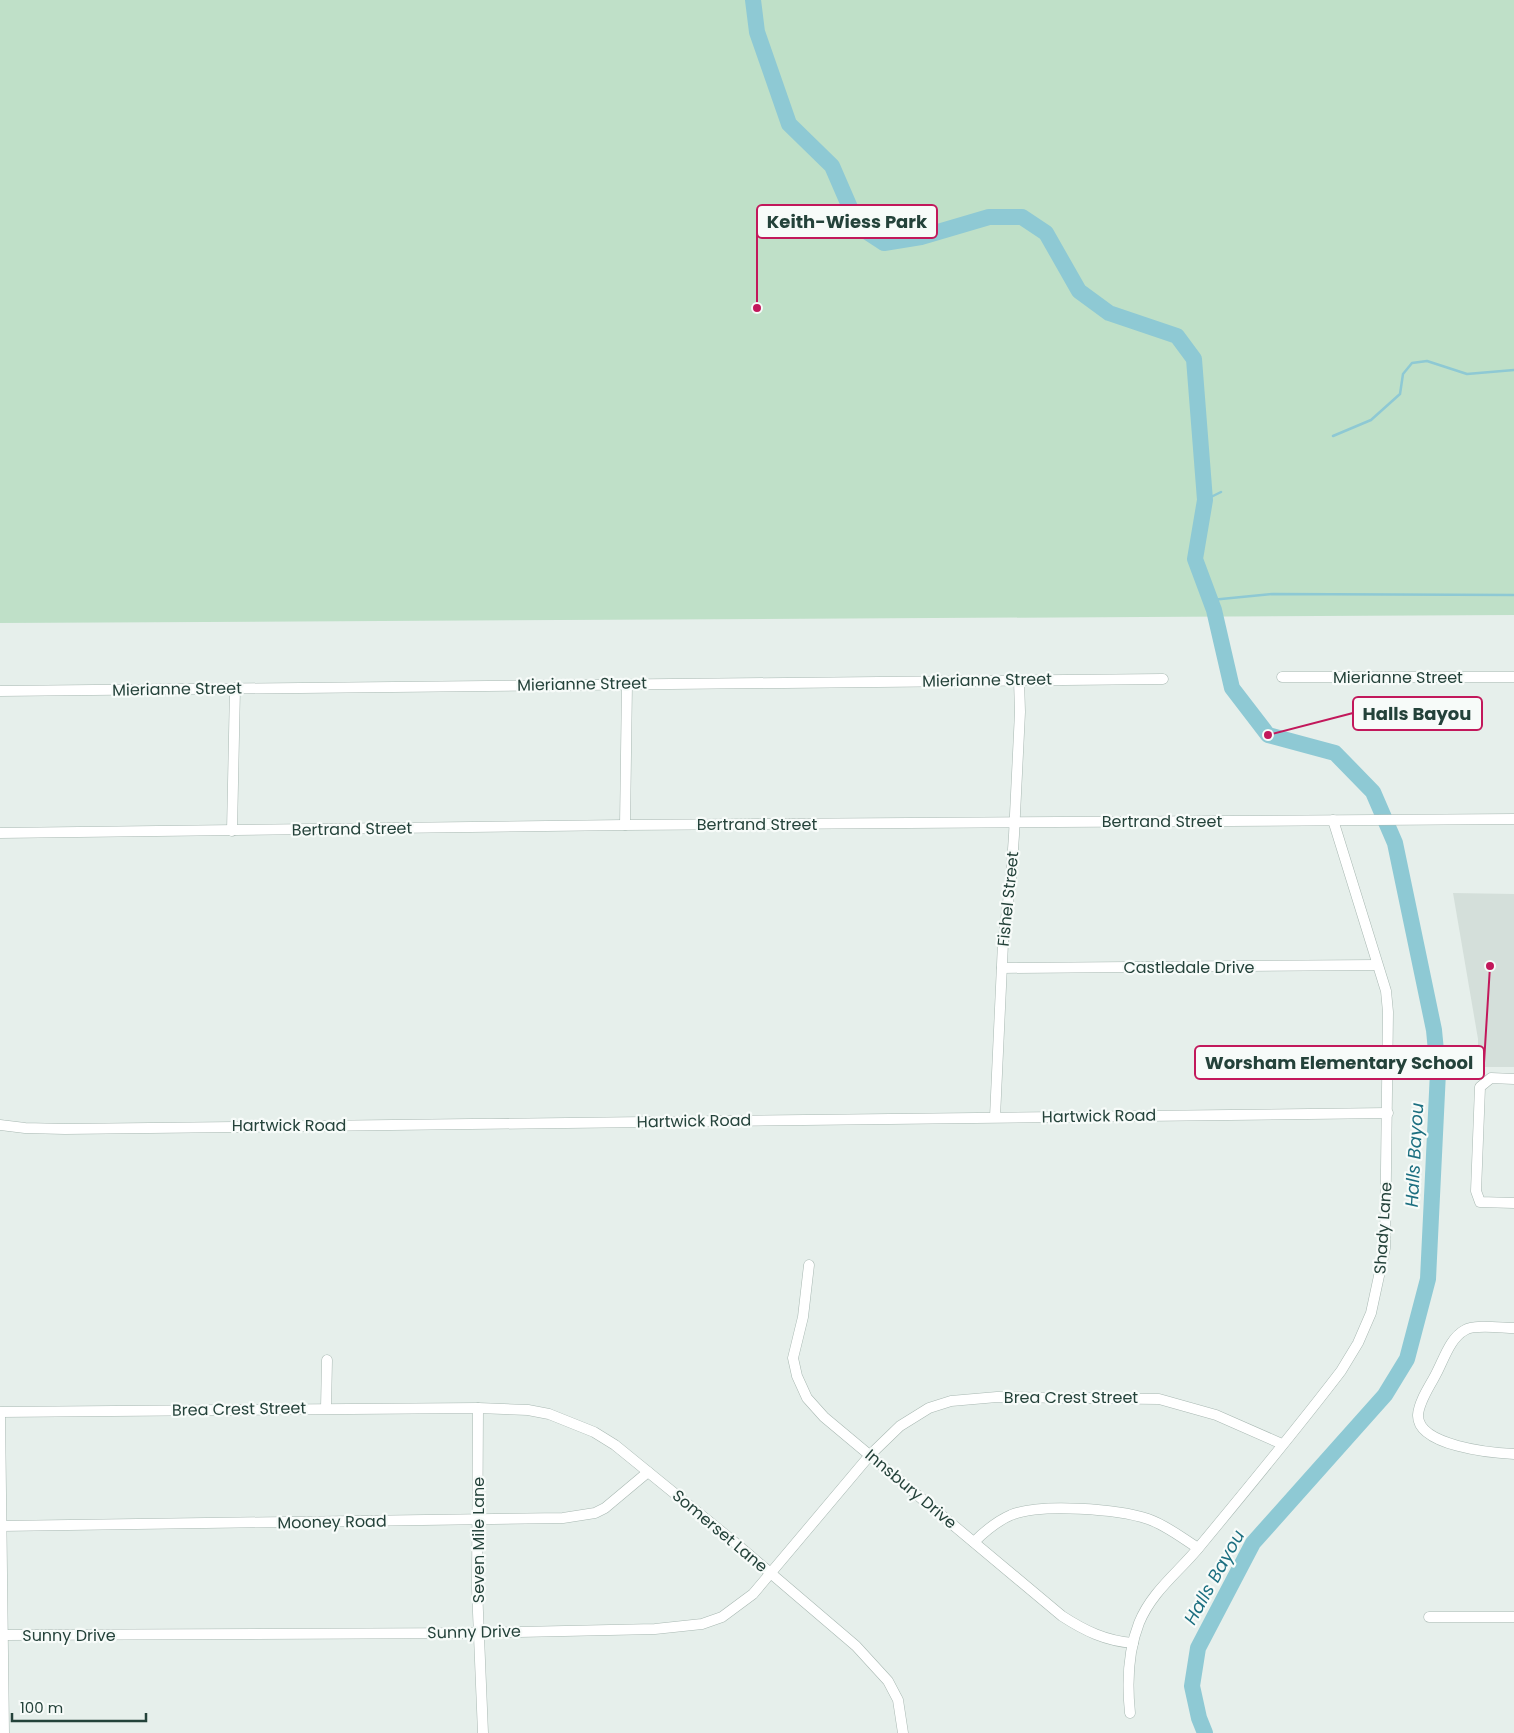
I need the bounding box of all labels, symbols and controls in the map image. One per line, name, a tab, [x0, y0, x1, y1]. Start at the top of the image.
callout: Keith-Wiess Park	[757, 205, 937, 238]
text: Keith-Wiess Park	[767, 209, 928, 234]
street label: Mierianne Street	[1333, 666, 1463, 689]
street label: Mierianne Street	[922, 667, 1052, 693]
street label: Mierianne Street	[517, 671, 647, 697]
street label: Mierianne Street	[112, 676, 242, 702]
callout: Halls Bayou	[1353, 697, 1482, 730]
text: Halls Bayou	[1363, 701, 1471, 726]
street label: Bertrand Street	[1102, 810, 1222, 833]
street label: Bertrand Street	[697, 813, 817, 836]
street label: Bertrand Street	[292, 816, 413, 842]
street label: Fishel Street	[992, 850, 1024, 948]
street label: Castledale Drive	[1123, 956, 1255, 979]
callout: Worsham Elementary School	[1195, 1046, 1484, 1079]
text: Worsham Elementary School	[1205, 1050, 1473, 1075]
water label: Halls Bayou	[1399, 1102, 1429, 1208]
street label: Hartwick Road	[1042, 1104, 1156, 1128]
street label: Hartwick Road	[637, 1109, 751, 1133]
street label: Hartwick Road	[232, 1114, 346, 1137]
street label: Shady Lane	[1368, 1181, 1398, 1275]
street label: Brea Crest Street	[1004, 1386, 1138, 1409]
street label: Brea Crest Street	[172, 1396, 307, 1422]
street label: Innsbury Drive	[860, 1444, 962, 1534]
street label: Seven Mile Lane	[467, 1477, 490, 1603]
street label: Somerset Lane	[667, 1484, 773, 1578]
street label: Mooney Road	[277, 1510, 387, 1534]
water label: Halls Bayou	[1178, 1525, 1250, 1629]
street label: Sunny Drive	[427, 1620, 521, 1644]
street label: Sunny Drive	[22, 1624, 116, 1647]
scale bar	[12, 1690, 146, 1722]
text: 100 m	[20, 1697, 63, 1718]

